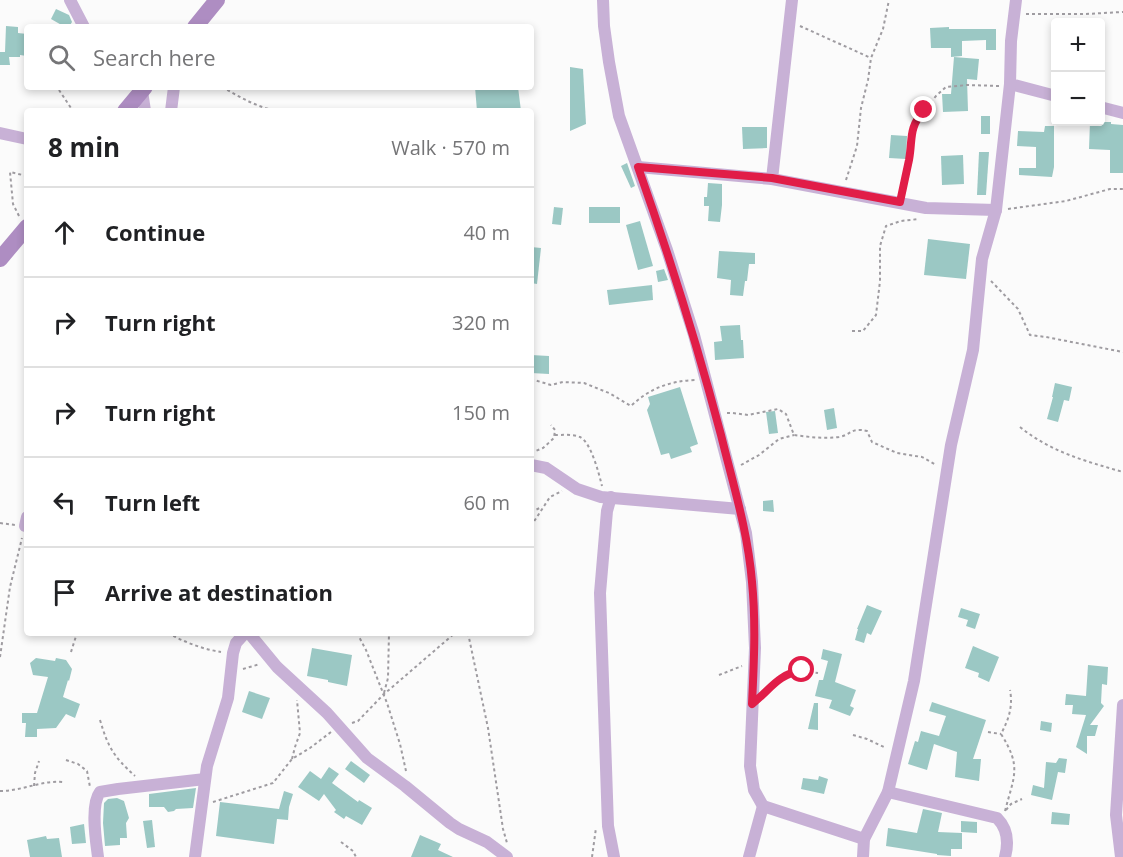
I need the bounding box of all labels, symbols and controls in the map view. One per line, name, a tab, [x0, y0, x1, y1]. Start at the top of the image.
map controls	[1051, 18, 1105, 126]
button: +	[1051, 18, 1105, 72]
search box	[24, 24, 534, 90]
icon: search	[45, 41, 78, 74]
text: Search here	[93, 42, 216, 72]
button: −	[1051, 72, 1105, 126]
route end	[910, 96, 936, 122]
text: 8 min	[48, 129, 120, 165]
text: Walk · 570 m	[391, 134, 510, 161]
icon: ahead	[48, 216, 81, 249]
text: Continue	[105, 217, 205, 247]
text: 40 m	[463, 219, 510, 246]
icon: right	[48, 306, 81, 339]
text: Turn right	[105, 307, 216, 337]
text: 320 m	[452, 309, 510, 336]
icon: right	[48, 396, 81, 429]
text: Turn right	[105, 397, 216, 427]
text: 150 m	[452, 399, 510, 426]
icon: left	[48, 486, 81, 519]
text: Turn left	[105, 487, 200, 517]
text: 60 m	[463, 489, 510, 516]
icon: arrive	[48, 576, 81, 609]
text: Arrive at destination	[105, 577, 333, 607]
route start	[788, 656, 814, 682]

